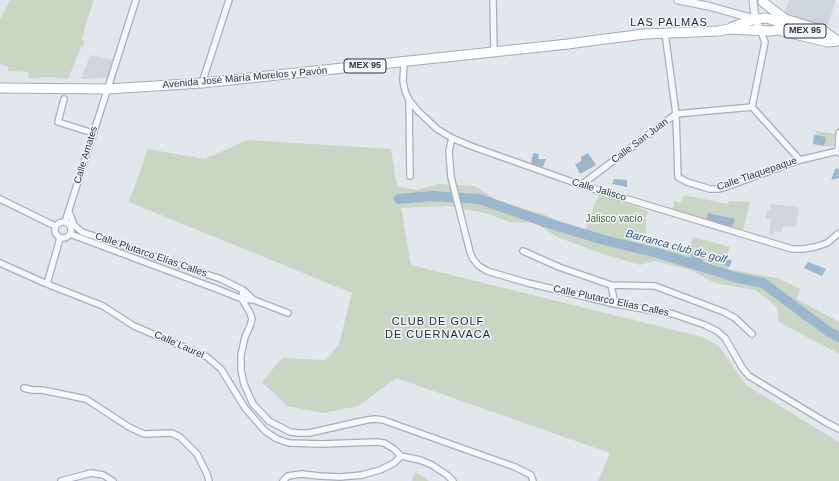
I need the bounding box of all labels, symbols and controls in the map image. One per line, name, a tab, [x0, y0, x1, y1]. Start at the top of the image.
district label: LAS PALMAS	[630, 16, 708, 30]
road number: MEX 95	[784, 24, 826, 38]
road number: MEX 95	[344, 59, 386, 73]
street label: Avenida José María Morelos y Pavón	[162, 65, 328, 91]
street label: Calle San Juan	[609, 116, 671, 166]
street label: Calle Amates	[72, 125, 100, 185]
street label: Calle Tlaquepaque	[715, 155, 799, 193]
street label: Calle Jalisco	[570, 176, 628, 204]
park label: Jalisco vacío	[585, 213, 643, 225]
water label: Barranca club de golf	[624, 227, 728, 267]
street label: Calle Plutarco Elías Calles	[93, 230, 209, 280]
street label: Calle Plutarco Elías Calles	[552, 283, 670, 319]
district label: CLUB DE GOLF DE CUERNAVACA	[385, 315, 491, 341]
street label: Calle Laurel	[152, 329, 206, 361]

